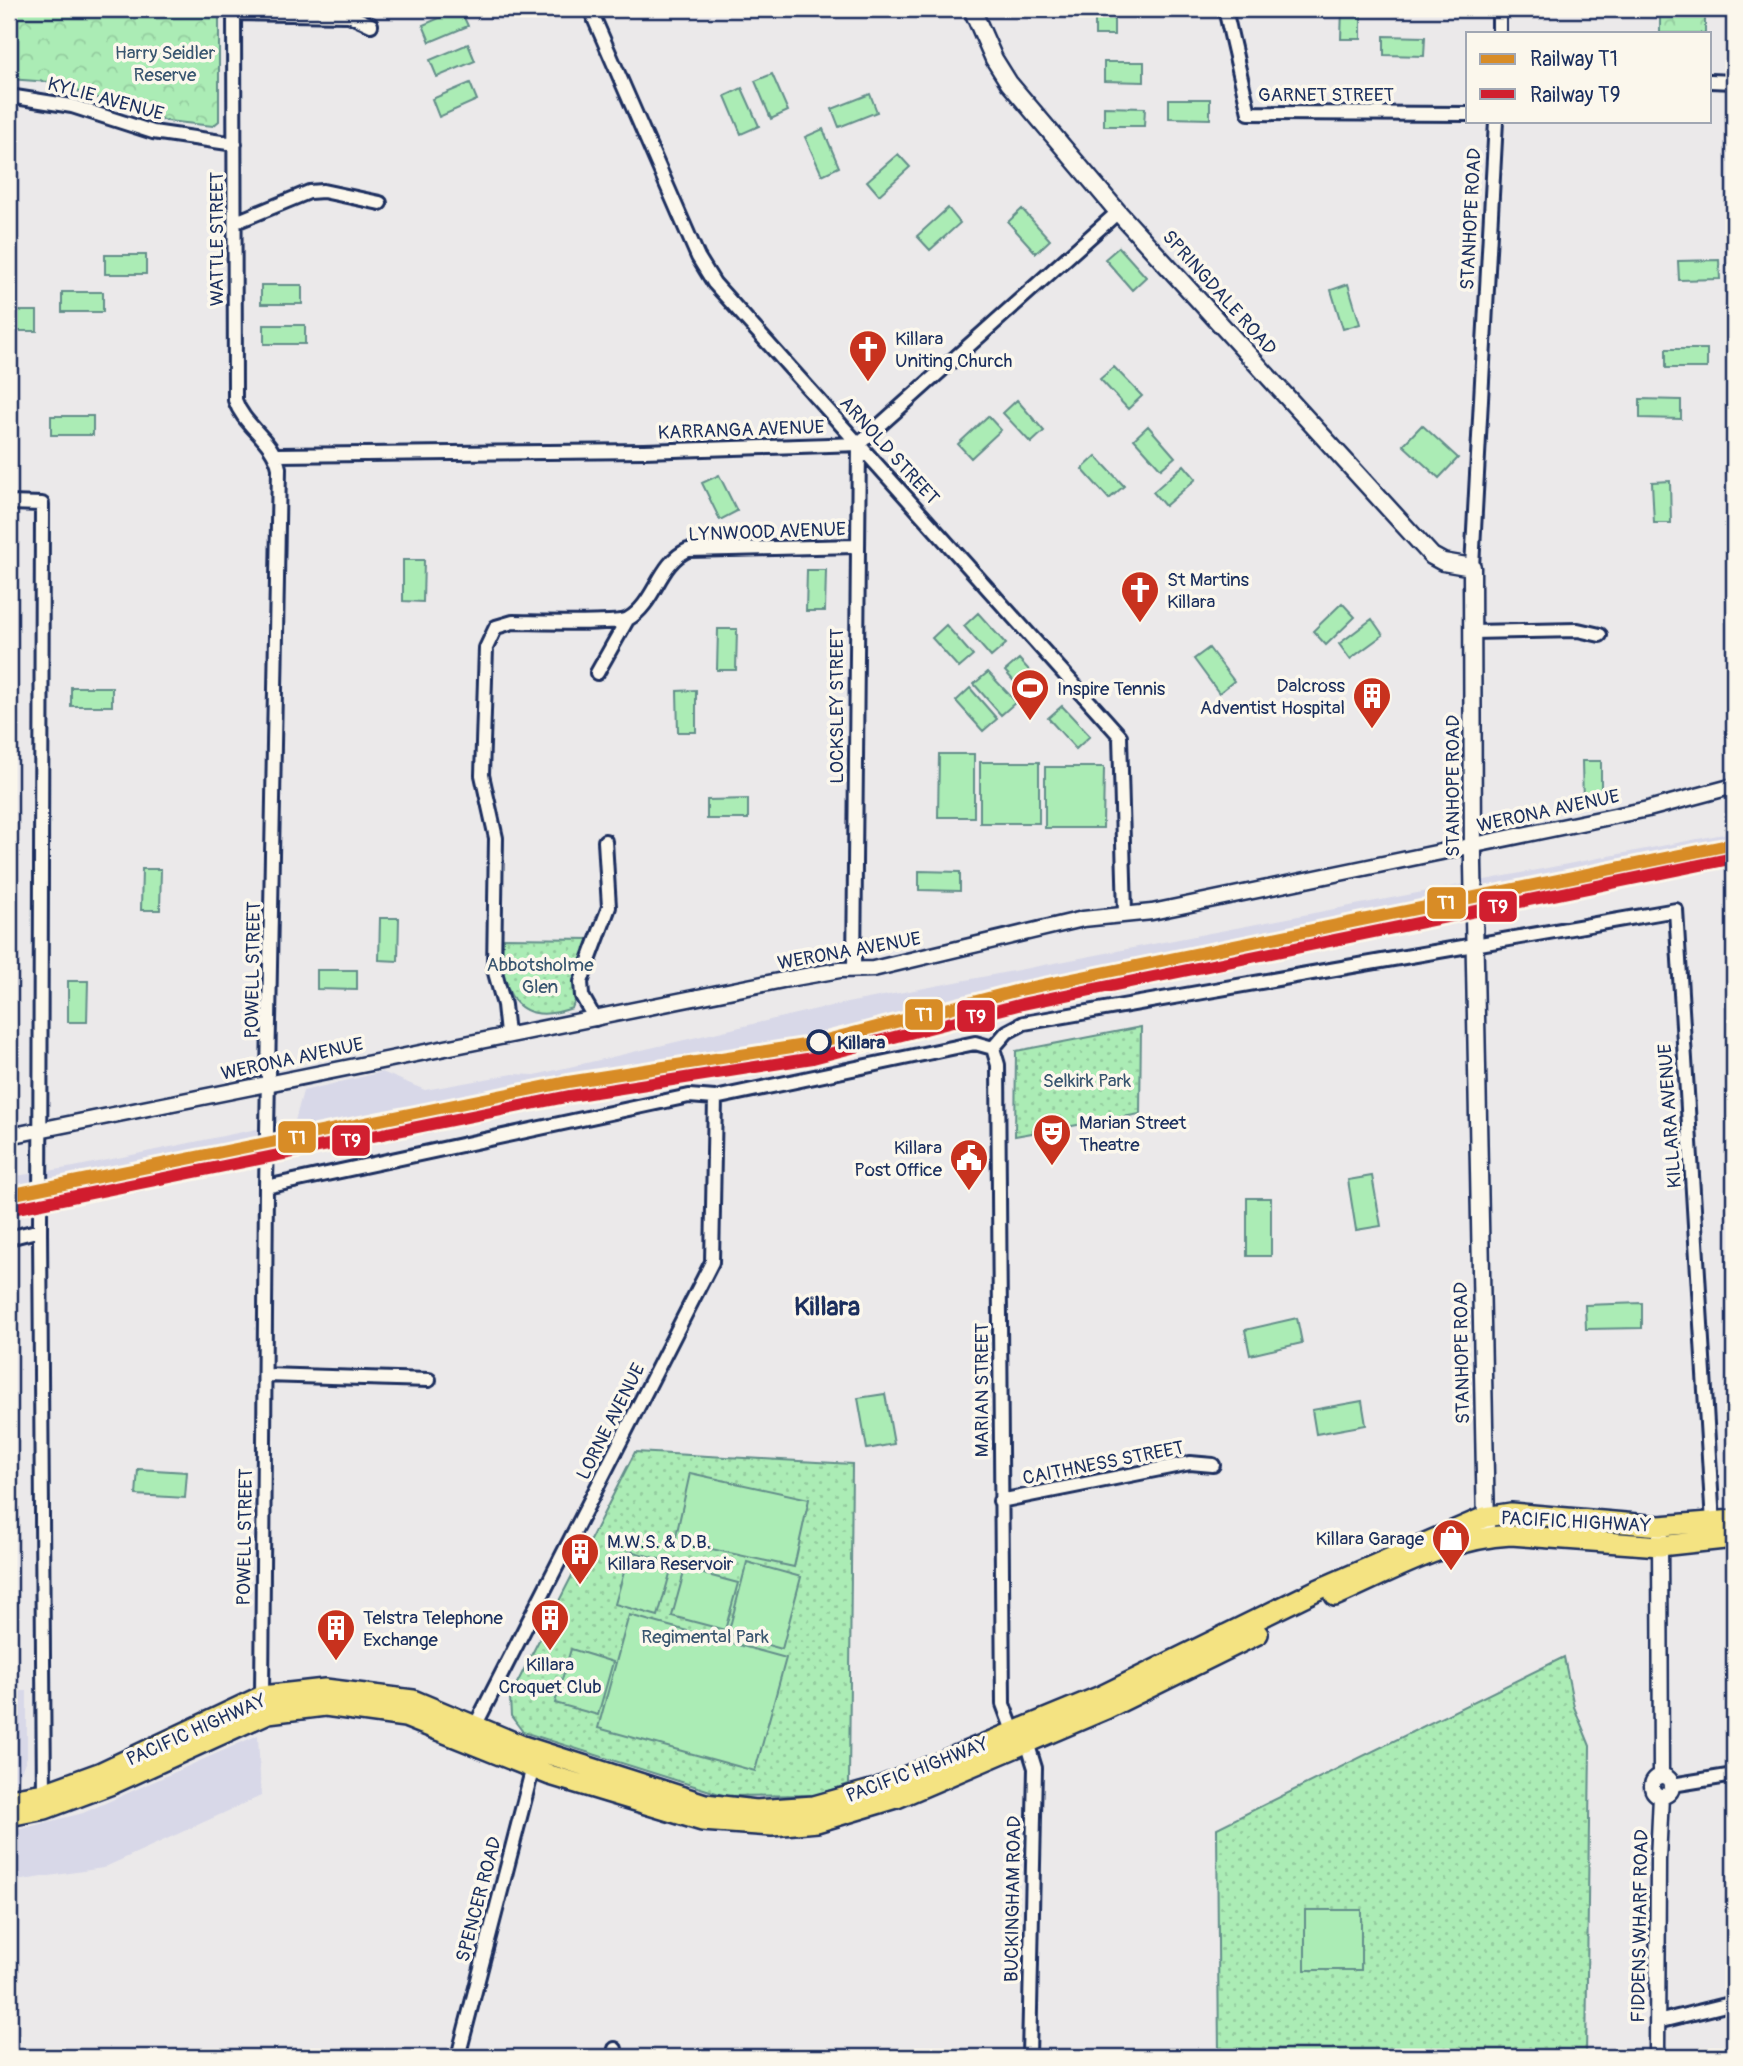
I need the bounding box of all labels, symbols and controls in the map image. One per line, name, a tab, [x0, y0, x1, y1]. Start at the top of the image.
legend	[1466, 32, 1712, 122]
park label: Harry Seidler Reserve	[115, 41, 215, 87]
text: Railway T1	[1530, 46, 1618, 73]
street label: KYLIE AVENUE	[45, 72, 167, 126]
text: Railway T9	[1530, 82, 1621, 109]
street label: GARNET STREET	[1258, 83, 1394, 107]
street label: STANHOPE ROAD	[1455, 147, 1487, 291]
street label: WATTLE STREET	[205, 172, 229, 306]
street label: SPRINGDALE ROAD	[1157, 225, 1282, 360]
place label: Killara Uniting Church	[895, 327, 1013, 373]
church icon: Killara Uniting Church	[847, 328, 889, 383]
street label: ARNOLD STREET	[834, 391, 944, 510]
street label: KARRANGA AVENUE	[657, 415, 825, 445]
street label: LYNWOOD AVENUE	[688, 517, 846, 547]
place label: St Martins Killara	[1167, 568, 1249, 614]
church icon: St Martins Killara	[1119, 569, 1161, 624]
street label: LOCKSLEY STREET	[825, 628, 849, 784]
sports icon: Inspire Tennis	[1009, 667, 1051, 722]
place label: Dalcross Adventist Hospital	[1200, 674, 1346, 720]
building icon: Dalcross Adventist Hospital	[1351, 675, 1393, 730]
place label: Inspire Tennis	[1057, 677, 1166, 701]
street label: STANHOPE ROAD	[1441, 715, 1465, 857]
street label: WERONA AVENUE	[1475, 784, 1622, 838]
line badge: T1	[1426, 886, 1467, 920]
line badge: T9	[1478, 890, 1518, 923]
text: T1	[1436, 891, 1455, 915]
text: T9	[1487, 895, 1508, 919]
street label: POWELL STREET	[240, 901, 266, 1039]
street label: WERONA AVENUE	[776, 927, 923, 975]
park label: Abbotsholme Glen	[486, 953, 594, 999]
line badge: T1	[904, 998, 944, 1031]
line badge: T9	[956, 999, 996, 1033]
text: T1	[914, 1003, 933, 1027]
text: T9	[965, 1005, 986, 1029]
marker: Killara	[807, 1030, 831, 1054]
place label: Killara	[837, 1031, 886, 1055]
street label: WERONA AVENUE	[219, 1032, 366, 1086]
street label: KILLARA AVENUE	[1653, 1043, 1687, 1189]
park label: Selkirk Park	[1043, 1069, 1131, 1093]
place label: Marian Street Theatre	[1079, 1111, 1187, 1157]
theatre icon: Marian Street Theatre	[1031, 1112, 1073, 1167]
line badge: T1	[277, 1120, 317, 1154]
line badge: T9	[331, 1124, 371, 1157]
text: T1	[287, 1126, 306, 1150]
text: T9	[340, 1129, 361, 1153]
place label: Killara Post Office	[854, 1136, 943, 1182]
public building icon: Killara Post Office	[948, 1137, 990, 1192]
street label: STANHOPE ROAD	[1449, 1282, 1475, 1424]
district label: Killara	[794, 1291, 860, 1323]
street label: MARIAN STREET	[970, 1323, 994, 1457]
street label: LORNE AVENUE	[571, 1359, 651, 1484]
street label: CAITHNESS STREET	[1020, 1436, 1186, 1490]
street label: POWELL STREET	[232, 1468, 258, 1606]
street label: PACIFIC HIGHWAY	[1500, 1506, 1652, 1538]
shop icon: Killara Garage	[1430, 1517, 1472, 1572]
place label: Killara Garage	[1316, 1527, 1425, 1551]
place label: M.W.S. & D.B. Killara Reservoir	[607, 1530, 734, 1576]
building icon: M.W.S. & D.B. Killara Reservoir	[559, 1531, 601, 1586]
building icon: Killara Croquet Club	[529, 1597, 571, 1652]
place label: Telstra Telephone Exchange	[363, 1606, 503, 1652]
building icon: Telstra Telephone Exchange	[315, 1607, 357, 1662]
park label: Regimental Park	[641, 1625, 769, 1649]
place label: Killara Croquet Club	[498, 1653, 602, 1699]
street label: PACIFIC HIGHWAY	[123, 1688, 270, 1771]
street label: PACIFIC HIGHWAY	[843, 1732, 992, 1808]
street label: BUCKINGHAM ROAD	[1000, 1816, 1026, 1982]
street label: FIDDENS WHARF ROAD	[1626, 1829, 1654, 2023]
street label: SPENCER ROAD	[451, 1834, 507, 1965]

